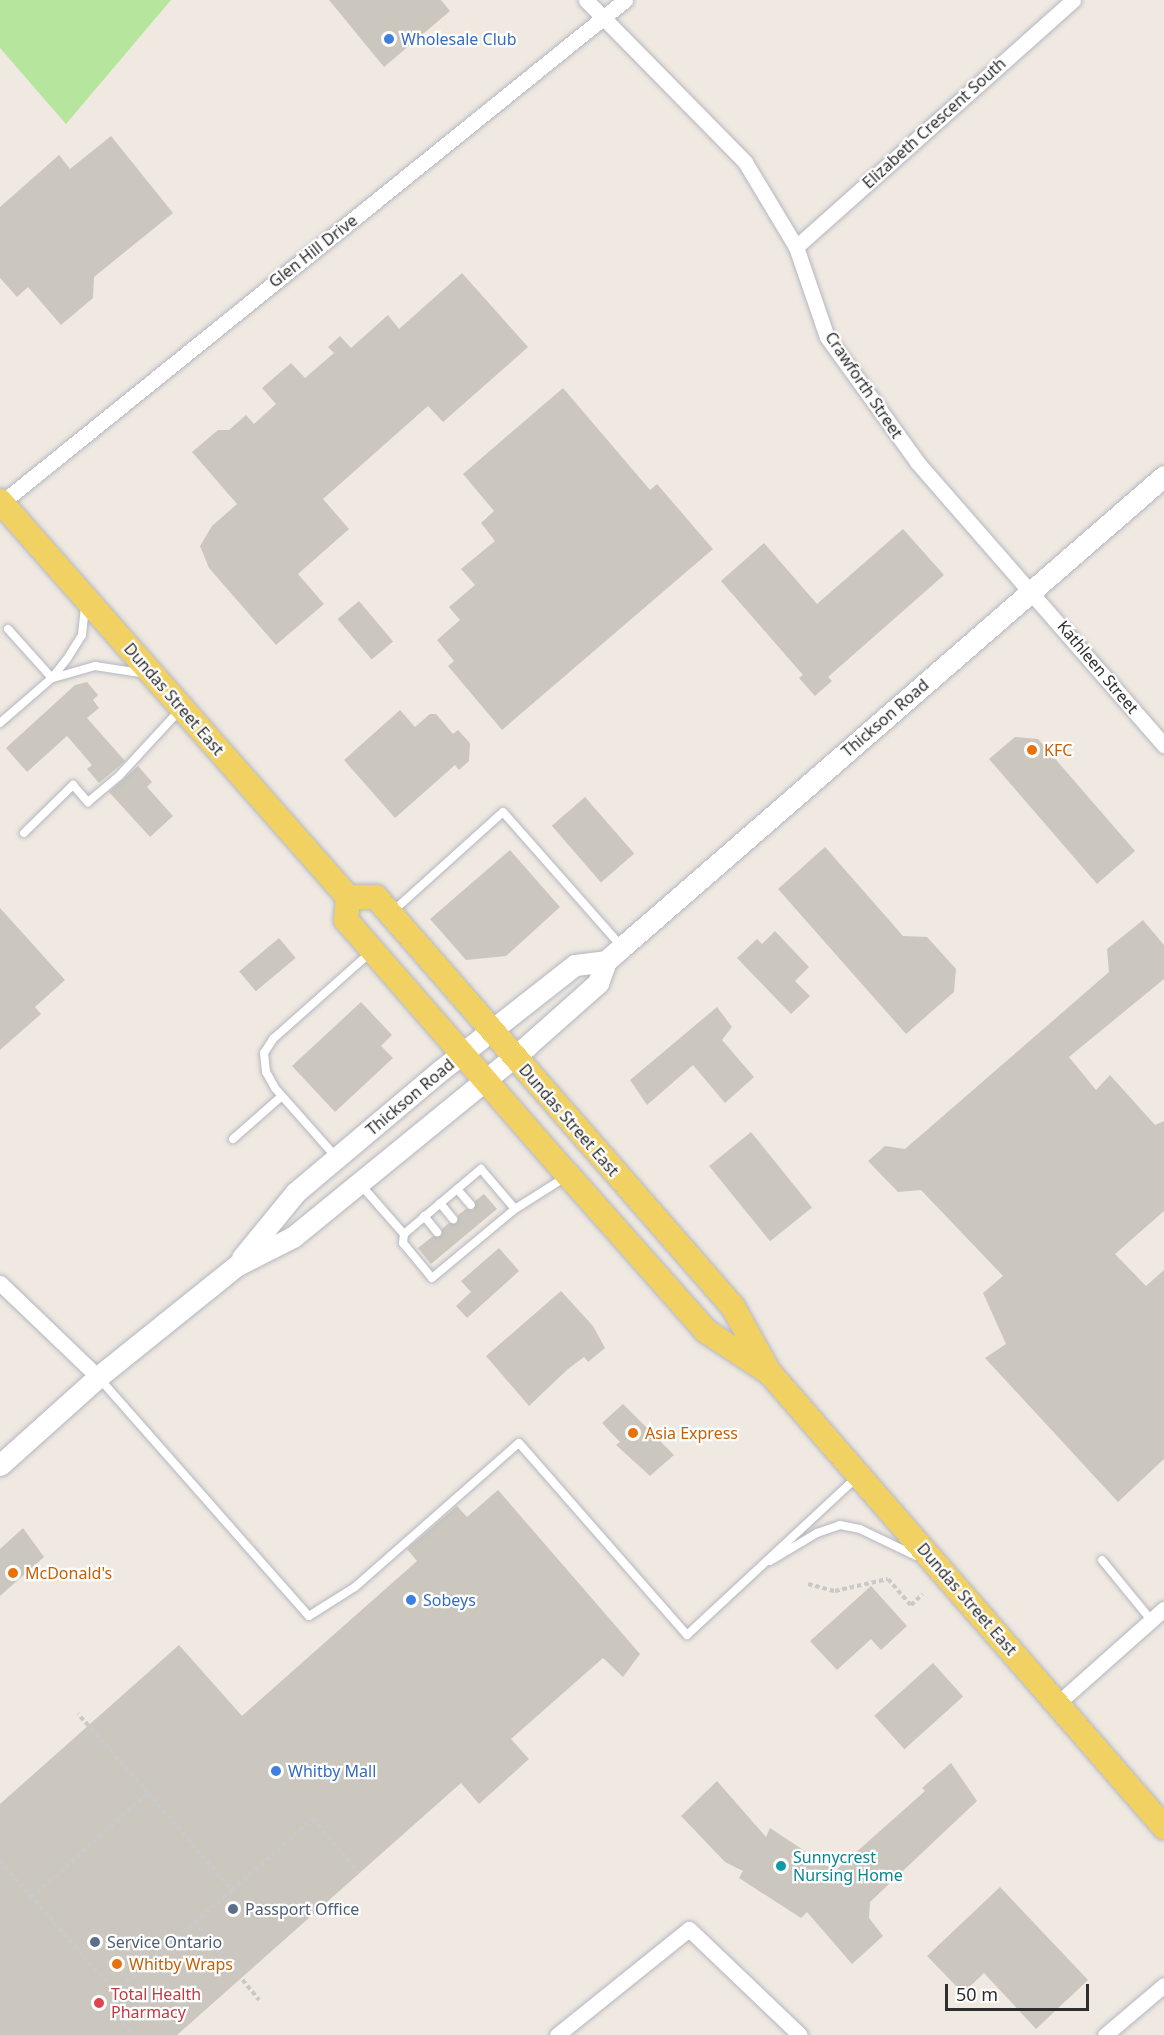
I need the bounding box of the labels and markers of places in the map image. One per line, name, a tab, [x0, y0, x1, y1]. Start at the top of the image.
place label: Wholesale Club	[401, 29, 517, 49]
marker: Wholesale Club	[382, 32, 396, 46]
place label: KFC	[1044, 740, 1072, 760]
marker: KFC	[1025, 743, 1039, 757]
place label: Asia Express	[645, 1423, 738, 1443]
marker: Asia Express	[626, 1426, 640, 1440]
place label: McDonald's	[25, 1563, 112, 1583]
marker: McDonald's	[6, 1566, 20, 1580]
place label: Sobeys	[423, 1590, 476, 1610]
marker: Sobeys	[404, 1593, 418, 1607]
place label: Whitby Mall	[288, 1761, 376, 1781]
marker: Whitby Mall	[269, 1764, 283, 1778]
place label: Sunnycrest Nursing Home	[793, 1847, 903, 1885]
marker: Sunnycrest Nursing Home	[774, 1859, 788, 1873]
place label: Passport Office	[245, 1899, 359, 1919]
marker: Passport Office	[226, 1902, 240, 1916]
place label: Service Ontario	[107, 1932, 222, 1952]
marker: Service Ontario	[88, 1935, 102, 1949]
place label: Whitby Wraps	[129, 1954, 233, 1974]
marker: Whitby Wraps	[110, 1957, 124, 1971]
place label: Total Health Pharmacy	[111, 1984, 201, 2022]
marker: Total Health Pharmacy	[92, 1996, 106, 2010]

